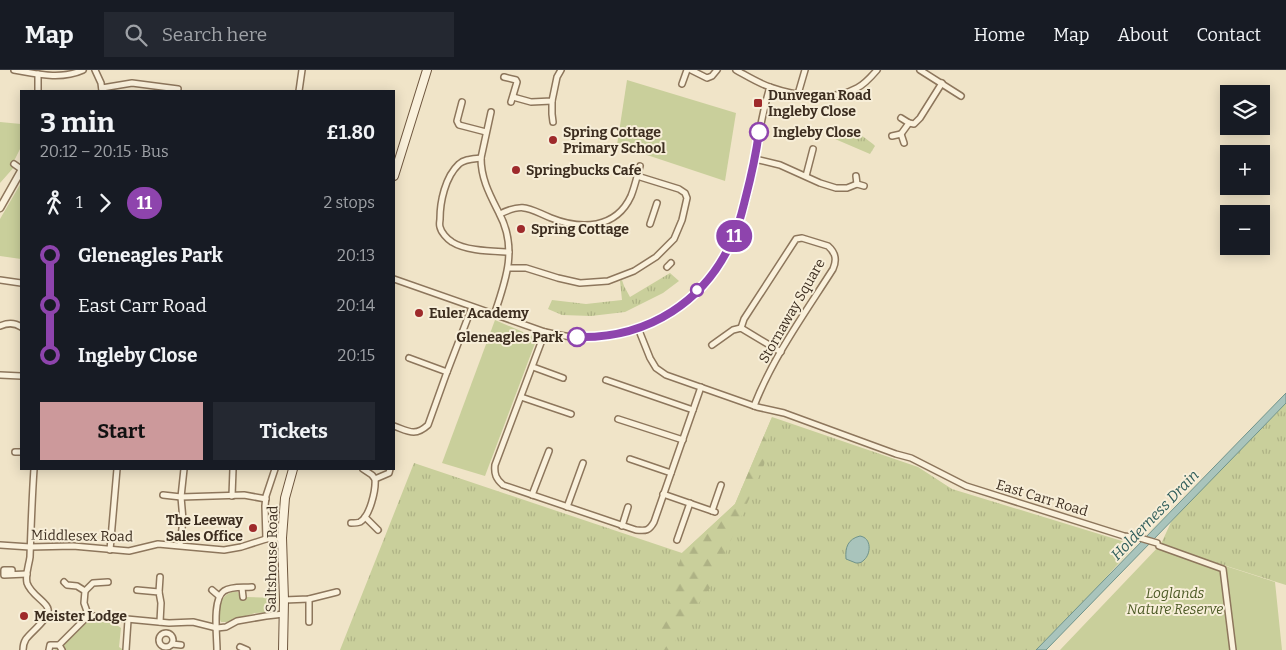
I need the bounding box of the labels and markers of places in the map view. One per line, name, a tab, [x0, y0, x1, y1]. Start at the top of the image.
place label: Dunvegan Road Ingleby Close	[768, 87, 872, 120]
marker: Dunvegan Road Ingleby Close	[752, 97, 764, 109]
marker: Ingleby Close	[749, 122, 769, 142]
place label: Spring Cottage Primary School	[563, 124, 666, 157]
place label: Ingleby Close	[773, 124, 861, 141]
marker: Spring Cottage Primary School	[547, 134, 559, 146]
place label: Springbucks Cafe	[526, 162, 642, 179]
marker: Springbucks Cafe	[510, 164, 522, 176]
place label: Spring Cottage	[531, 221, 629, 238]
marker: Spring Cottage	[515, 223, 527, 235]
unlabelled marker	[690, 283, 704, 297]
place label: Euler Academy	[429, 305, 529, 322]
marker: Euler Academy	[413, 307, 425, 319]
marker: Gleneagles Park	[567, 327, 587, 347]
place label: Gleneagles Park	[456, 329, 564, 346]
place label: The Leeway Sales Office	[166, 512, 243, 545]
marker: The Leeway Sales Office	[247, 522, 259, 534]
place label: Meister Lodge	[34, 608, 127, 625]
marker: Meister Lodge	[18, 610, 30, 622]

